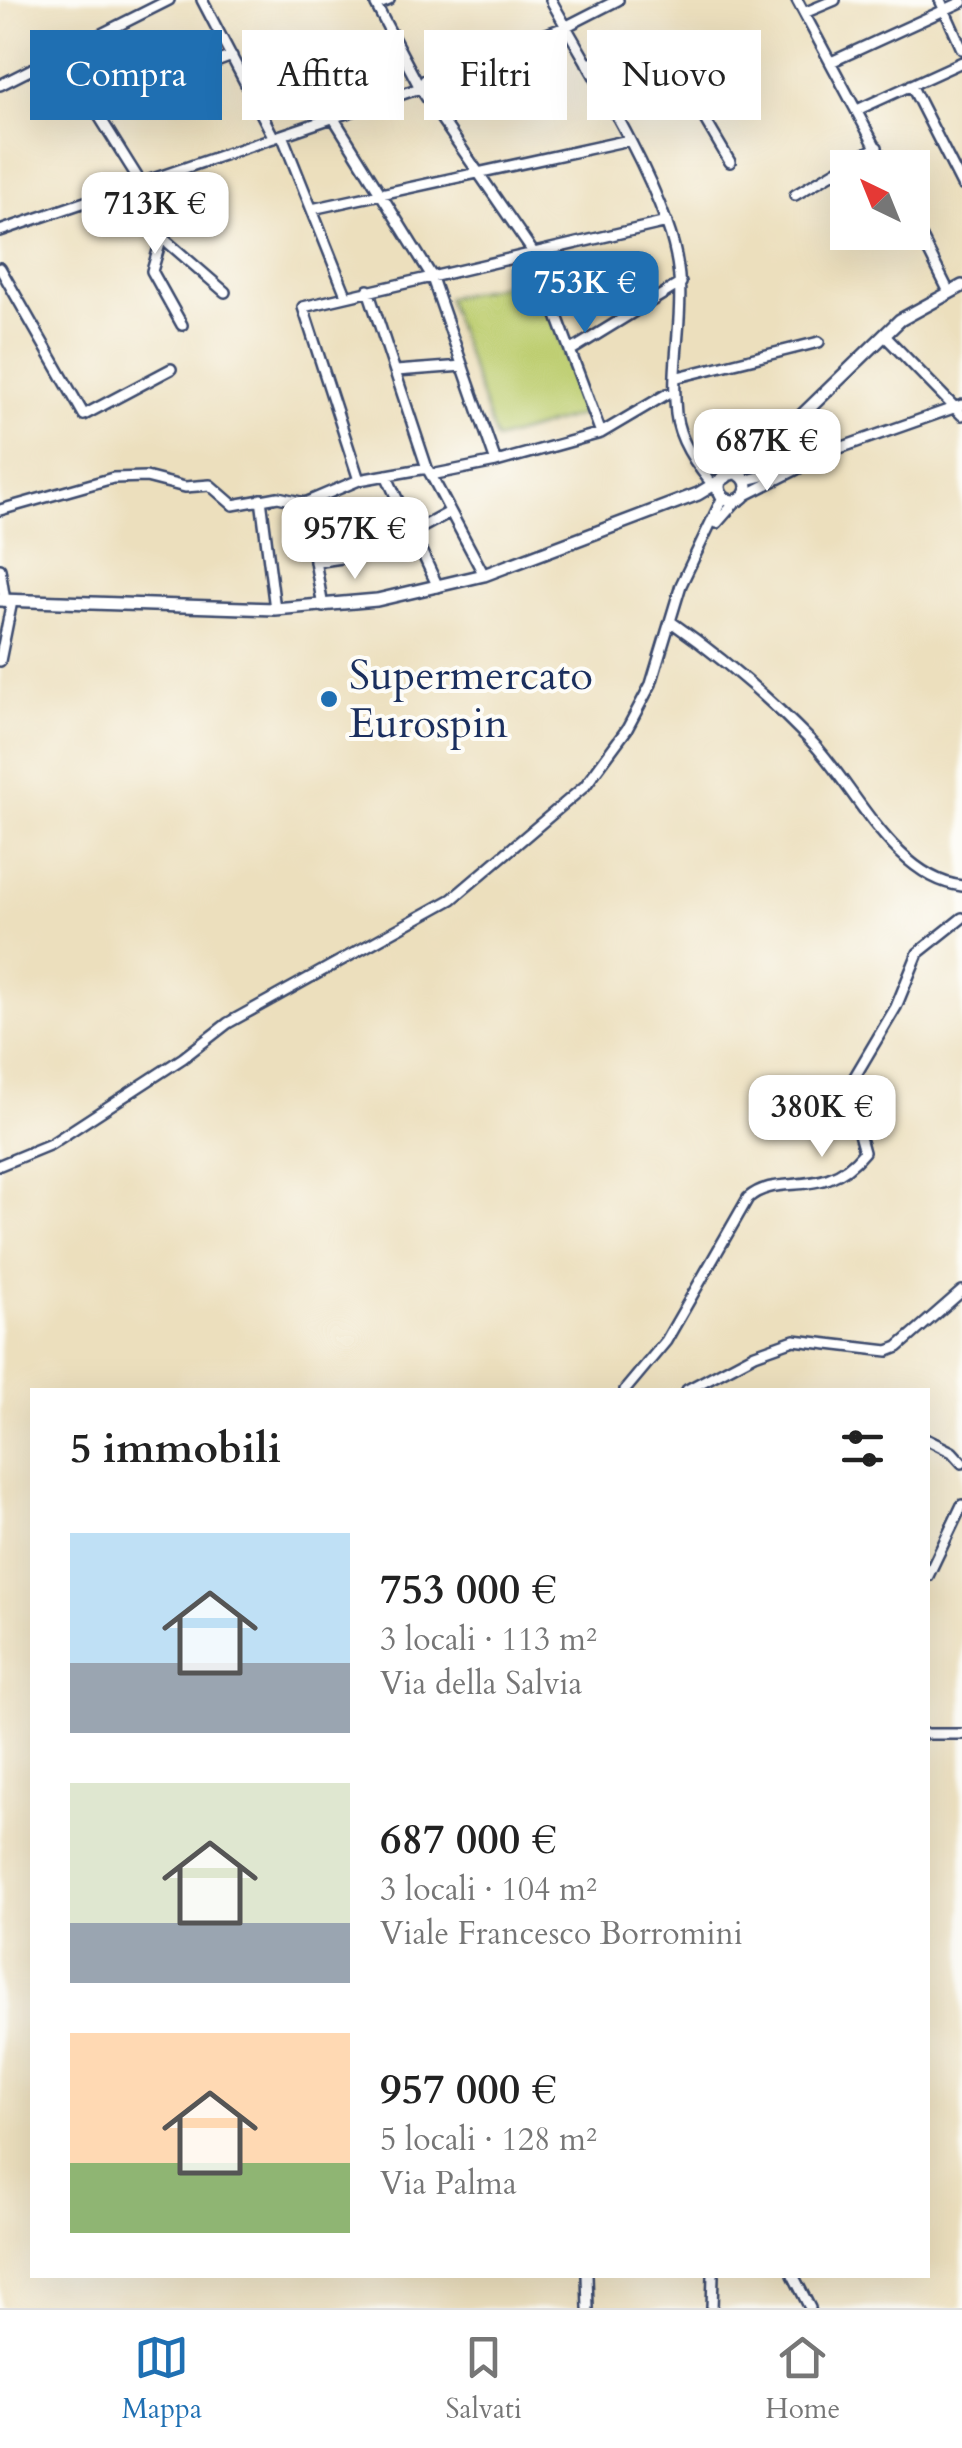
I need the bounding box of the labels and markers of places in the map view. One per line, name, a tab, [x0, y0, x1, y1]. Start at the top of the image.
pin: 713K €	[74, 172, 236, 257]
pin: 753K €	[504, 251, 666, 336]
pin: 687K €	[686, 409, 848, 494]
pin: 957K €	[274, 497, 436, 582]
place label: Supermercato Eurospin	[349, 647, 593, 752]
marker: Supermercato Eurospin	[318, 688, 340, 710]
pin: 380K €	[741, 1075, 903, 1160]

